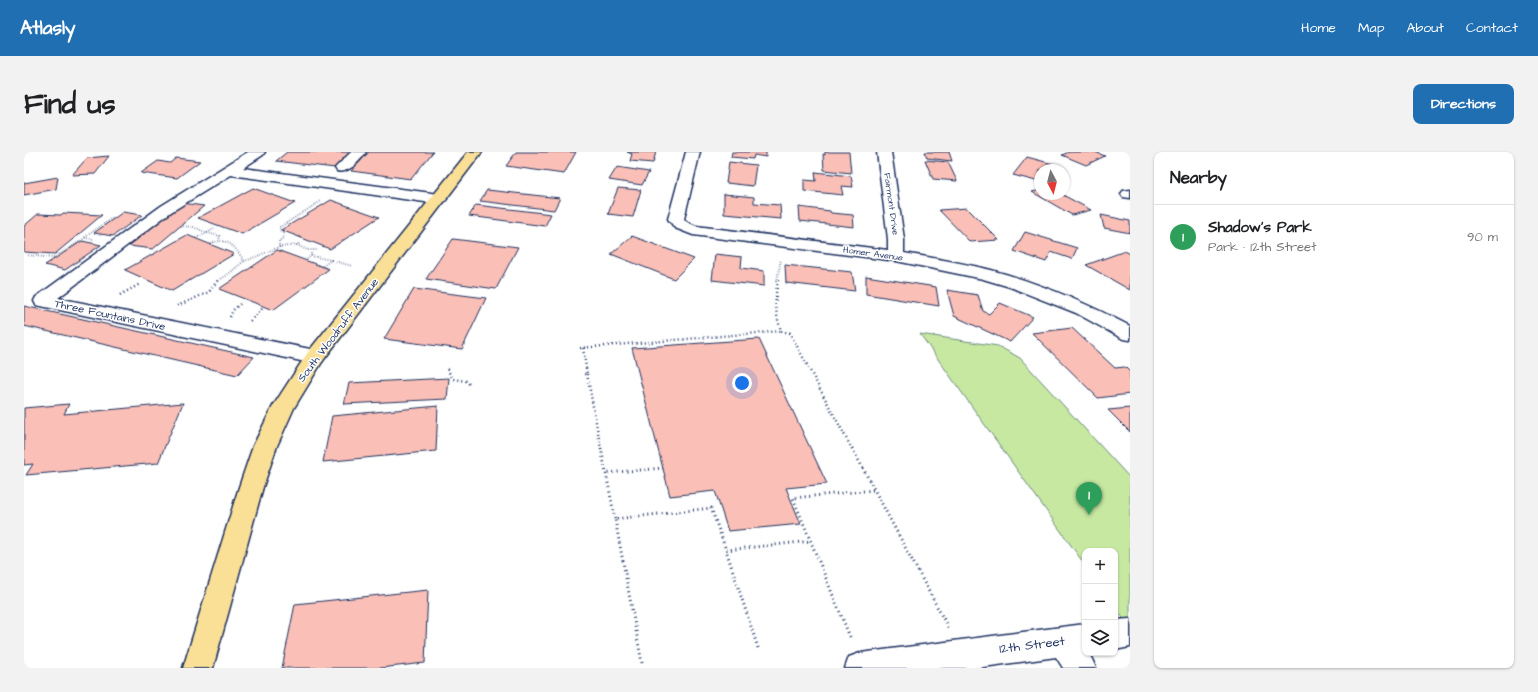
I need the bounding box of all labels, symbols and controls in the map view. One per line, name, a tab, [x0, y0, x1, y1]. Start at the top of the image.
text: Atlasly	[20, 15, 75, 42]
text: Home	[1301, 18, 1336, 38]
text: Map	[1358, 18, 1384, 38]
text: About	[1406, 18, 1444, 38]
text: Contact	[1466, 18, 1518, 38]
button: Directions	[1413, 84, 1514, 124]
text: Find us	[24, 85, 115, 124]
north arrow	[1034, 164, 1070, 200]
text: Nearby	[1170, 166, 1227, 190]
street label: Fairmont Drive	[880, 172, 902, 236]
text: Shadow's Park	[1208, 217, 1312, 238]
text: 1	[1182, 228, 1184, 246]
text: 90 m	[1467, 228, 1498, 246]
text: Park · 12th Street	[1208, 238, 1316, 256]
street label: Homer Avenue	[842, 243, 904, 265]
street label: South Woodruff Avenue	[294, 275, 382, 385]
street label: Three Fountains Drive	[53, 296, 167, 334]
your location	[732, 373, 752, 393]
pin: 1	[1076, 482, 1102, 515]
map controls	[1082, 548, 1118, 656]
button: +	[1082, 548, 1118, 584]
button: −	[1082, 584, 1118, 620]
button: layers	[1082, 620, 1118, 656]
street label: 12th Street	[998, 632, 1067, 658]

